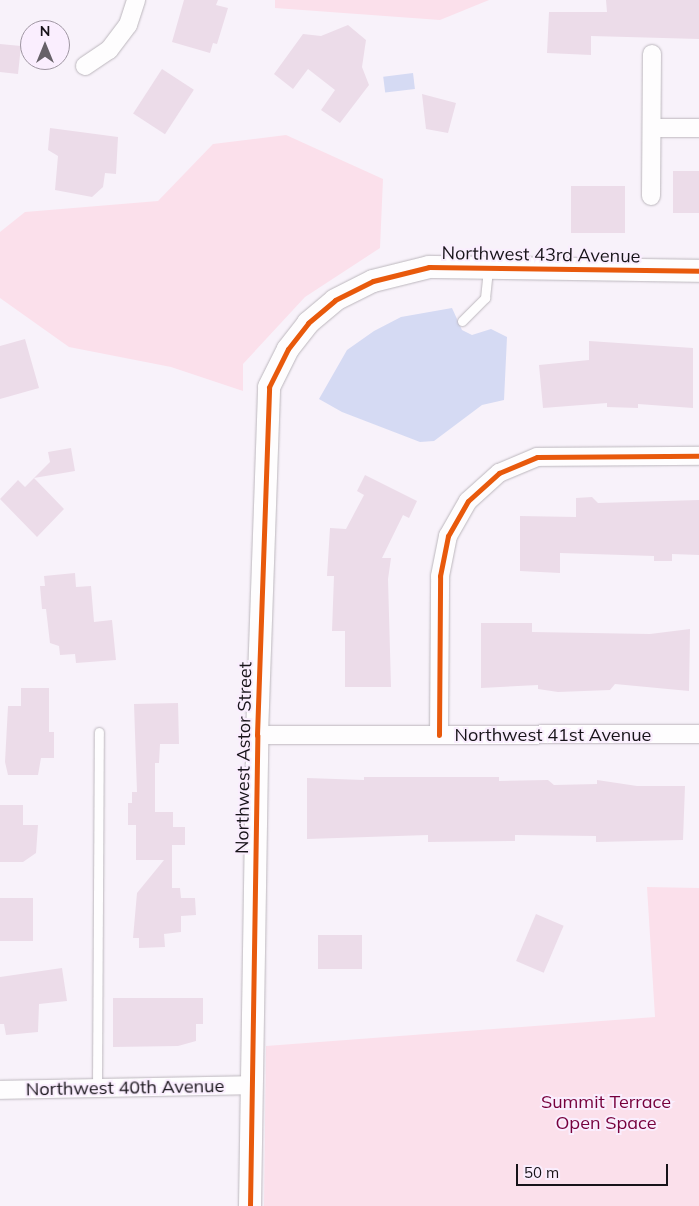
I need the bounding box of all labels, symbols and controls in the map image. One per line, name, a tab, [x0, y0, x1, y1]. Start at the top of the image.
north arrow	[20, 20, 70, 70]
text: N	[40, 22, 50, 40]
street label: Northwest 43rd Avenue	[441, 242, 641, 268]
street label: Northwest Astor Street	[232, 662, 256, 854]
street label: Northwest 41st Avenue	[455, 724, 651, 746]
street label: Northwest 40th Avenue	[26, 1075, 224, 1101]
park label: Summit Terrace Open Space	[541, 1092, 671, 1134]
scale bar	[519, 1154, 672, 1186]
text: 50 m	[524, 1163, 559, 1182]

